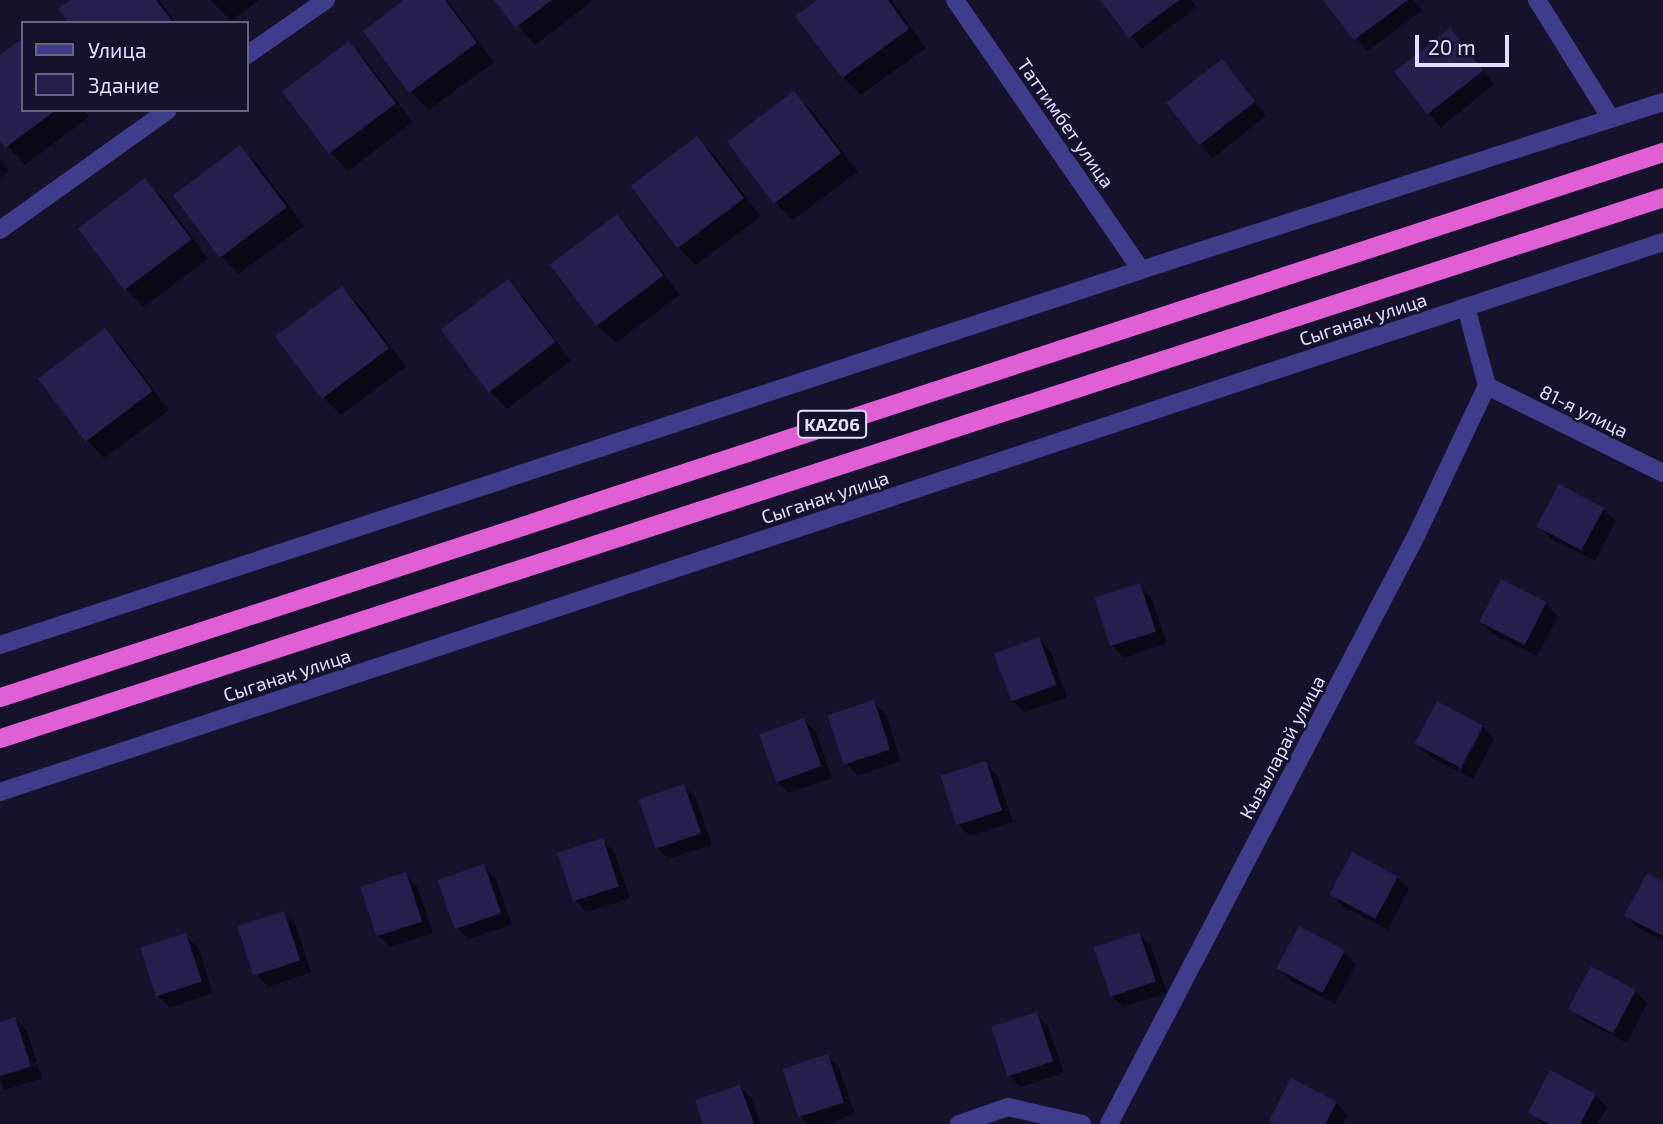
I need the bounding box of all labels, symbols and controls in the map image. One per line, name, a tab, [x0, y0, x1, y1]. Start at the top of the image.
legend	[21, 21, 248, 112]
scale bar	[1418, 21, 1512, 65]
text: 20 m	[1428, 34, 1476, 59]
text: Улица	[88, 37, 147, 62]
street label: Таттимбет улица	[1013, 54, 1119, 192]
text: Здание	[88, 72, 159, 97]
street label: Сыганак улица	[1296, 288, 1430, 350]
street label: 81-я улица	[1536, 380, 1632, 442]
road number: KАZ06	[797, 410, 867, 438]
street label: Сыганак улица	[758, 466, 892, 528]
street label: Сыганак улица	[220, 644, 354, 706]
street label: Кызыларай улица	[1235, 671, 1329, 823]

